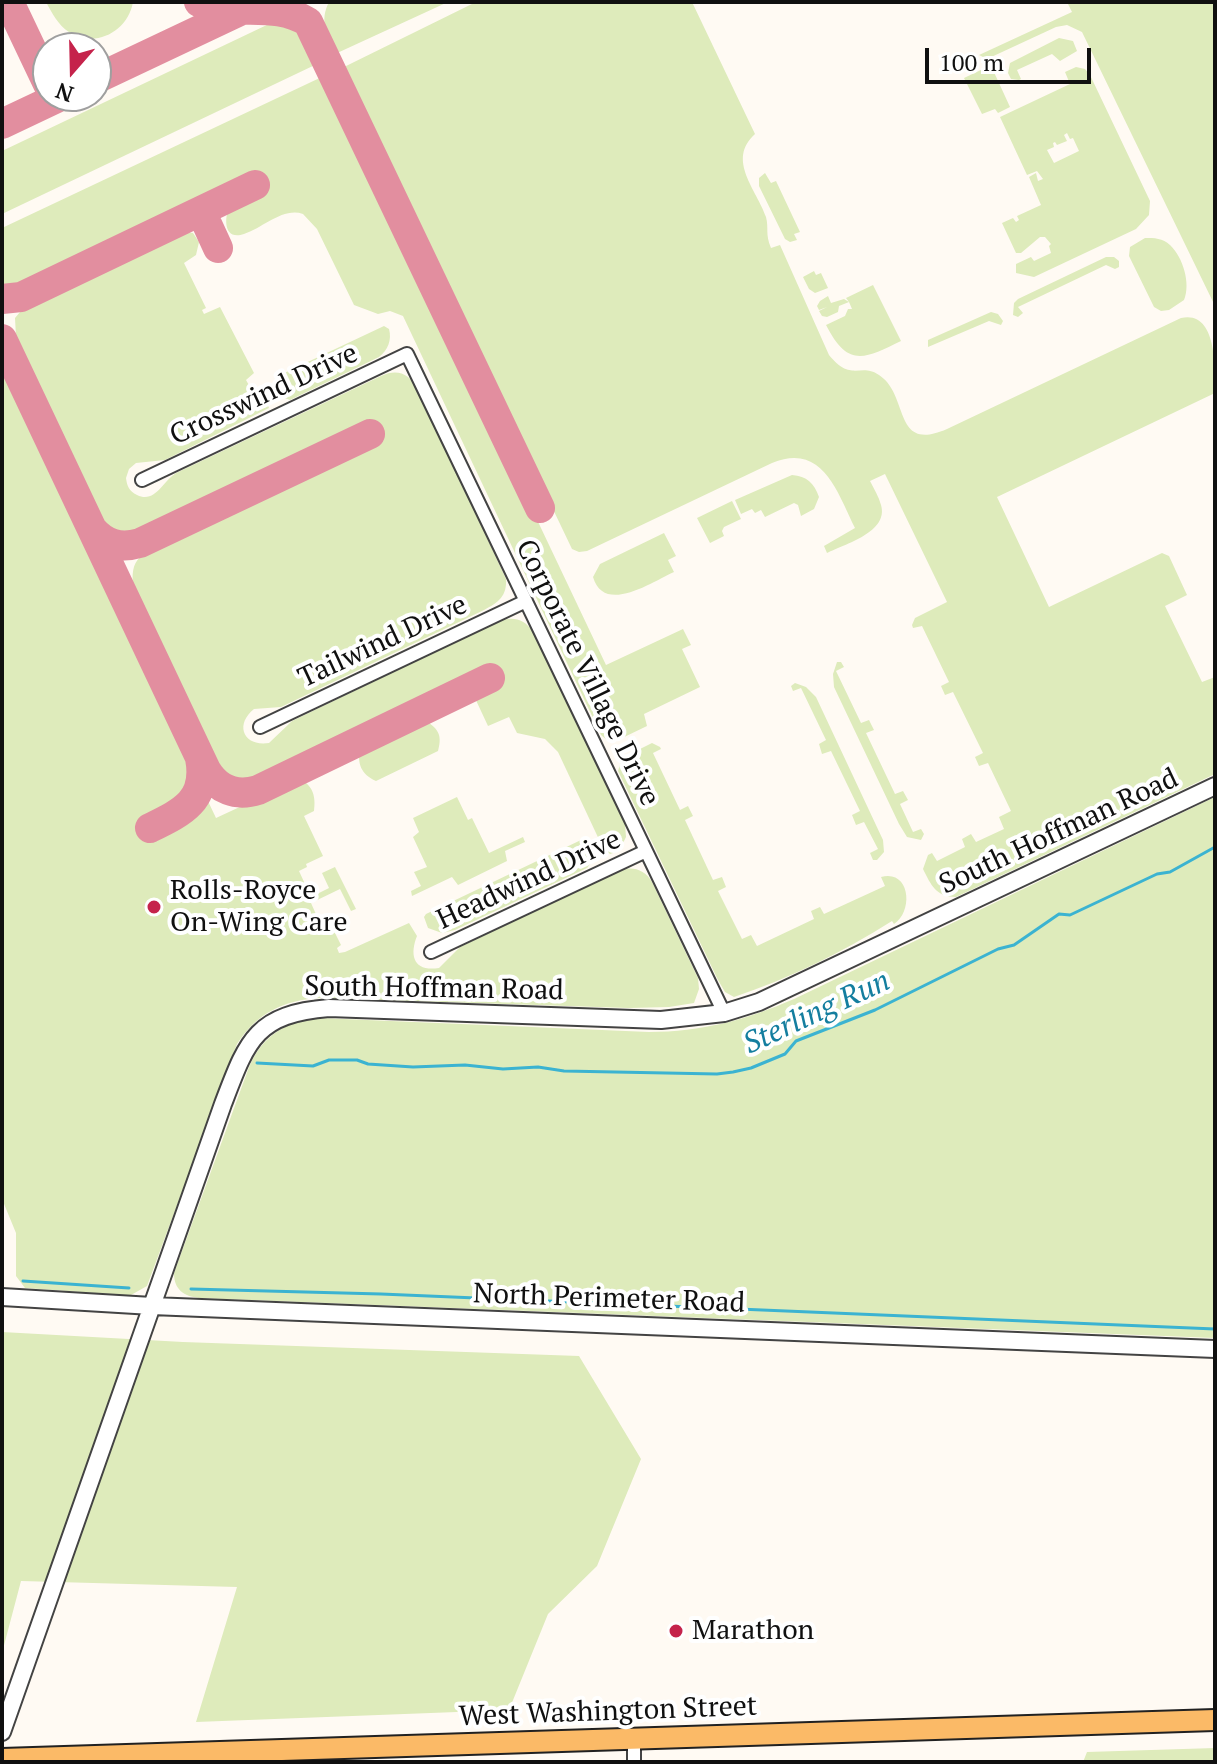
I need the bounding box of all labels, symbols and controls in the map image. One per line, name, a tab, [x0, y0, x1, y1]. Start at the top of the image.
north arrow	[32, 32, 112, 112]
scale bar	[929, 32, 1095, 82]
text: 100 m	[939, 46, 1004, 78]
text: N	[52, 77, 77, 110]
street label: Crosswind Drive	[165, 337, 363, 453]
street label: Corporate Village Drive	[508, 534, 666, 812]
street label: Tailwind Drive	[293, 588, 473, 696]
street label: South Hoffman Road	[934, 762, 1184, 902]
street label: Headwind Drive	[432, 823, 626, 937]
place label: Rolls-Royce On-Wing Care	[170, 874, 348, 940]
marker: Rolls-Royce On-Wing Care	[145, 898, 163, 916]
water label: Sterling Run	[738, 963, 896, 1063]
street label: South Hoffman Road	[304, 970, 564, 1008]
street label: North Perimeter Road	[472, 1277, 746, 1321]
place label: Marathon	[692, 1614, 814, 1648]
marker: Marathon	[667, 1622, 685, 1640]
street label: West Washington Street	[458, 1690, 758, 1734]

